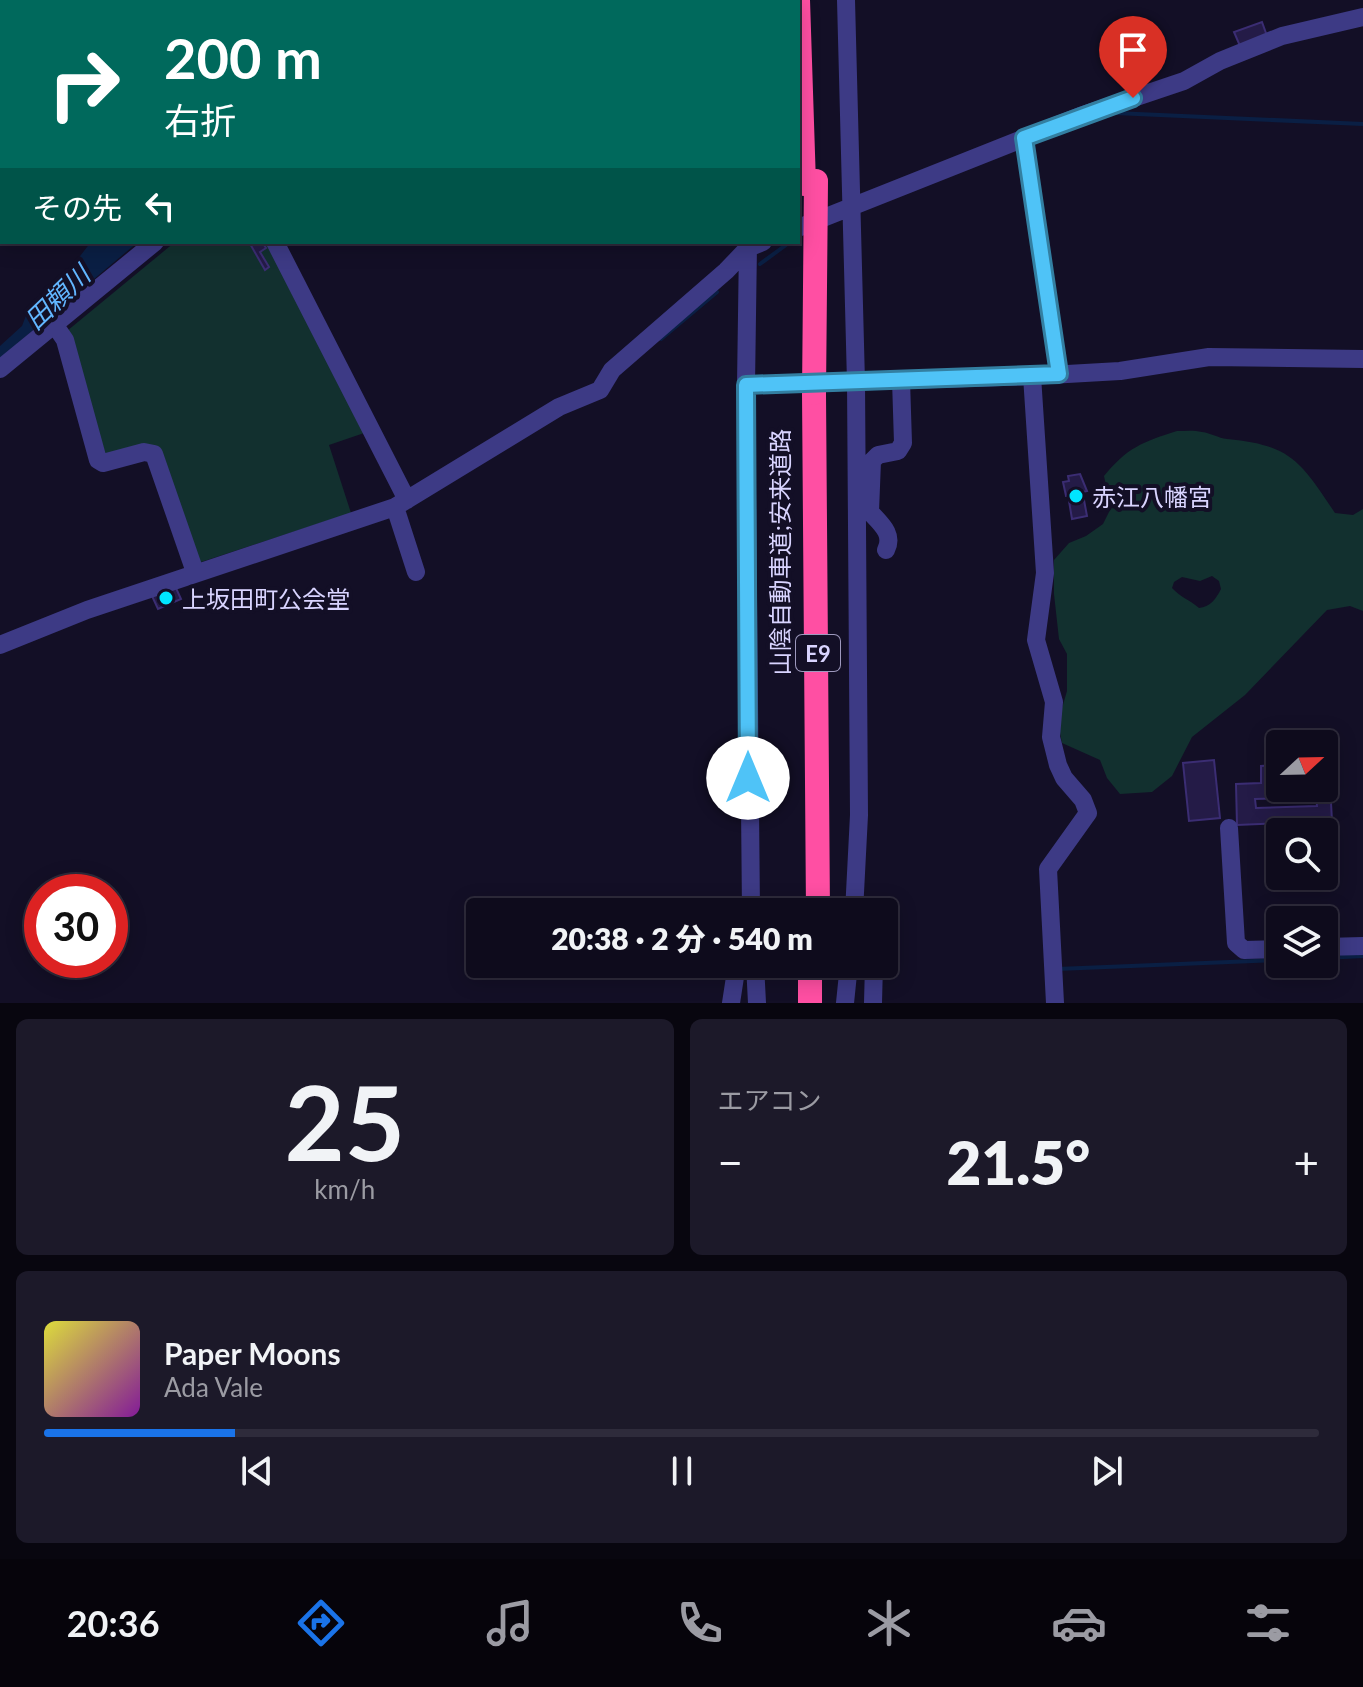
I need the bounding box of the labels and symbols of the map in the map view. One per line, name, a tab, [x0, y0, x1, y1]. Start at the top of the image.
pin	[1099, 16, 1167, 98]
water label: 田頼川	[18, 256, 98, 336]
street label: 山陰自動車道;安来道路	[765, 429, 794, 675]
place label: 赤江八幡宮	[1092, 482, 1212, 511]
marker: 赤江八幡宮	[1067, 487, 1085, 505]
place label: 上坂田町公会堂	[182, 584, 350, 613]
marker: 上坂田町公会堂	[157, 589, 175, 607]
road number: E9	[796, 635, 840, 671]
north arrow	[1266, 730, 1338, 802]
position arrow	[706, 736, 790, 820]
speed limit sign: 30	[24, 874, 128, 978]

